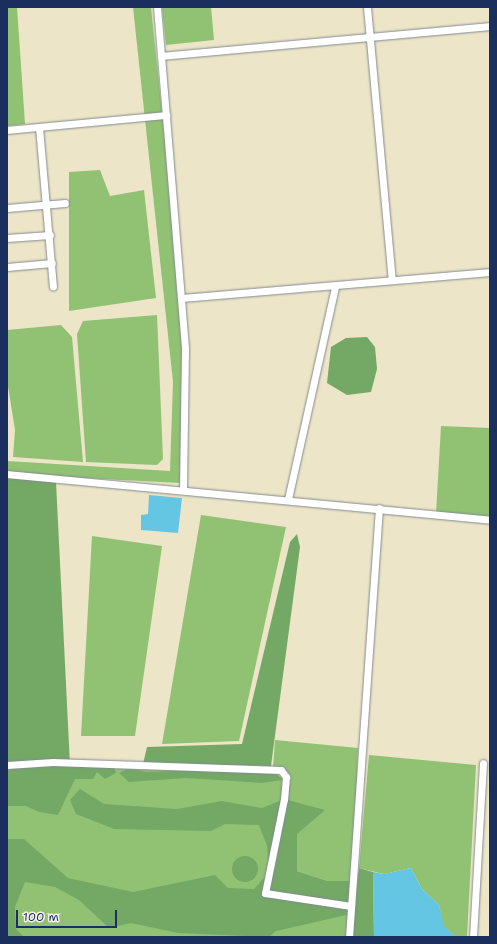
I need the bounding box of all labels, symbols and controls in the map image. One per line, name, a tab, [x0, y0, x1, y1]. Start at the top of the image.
scale bar	[18, 902, 119, 928]
text: 100 m	[23, 909, 59, 925]

